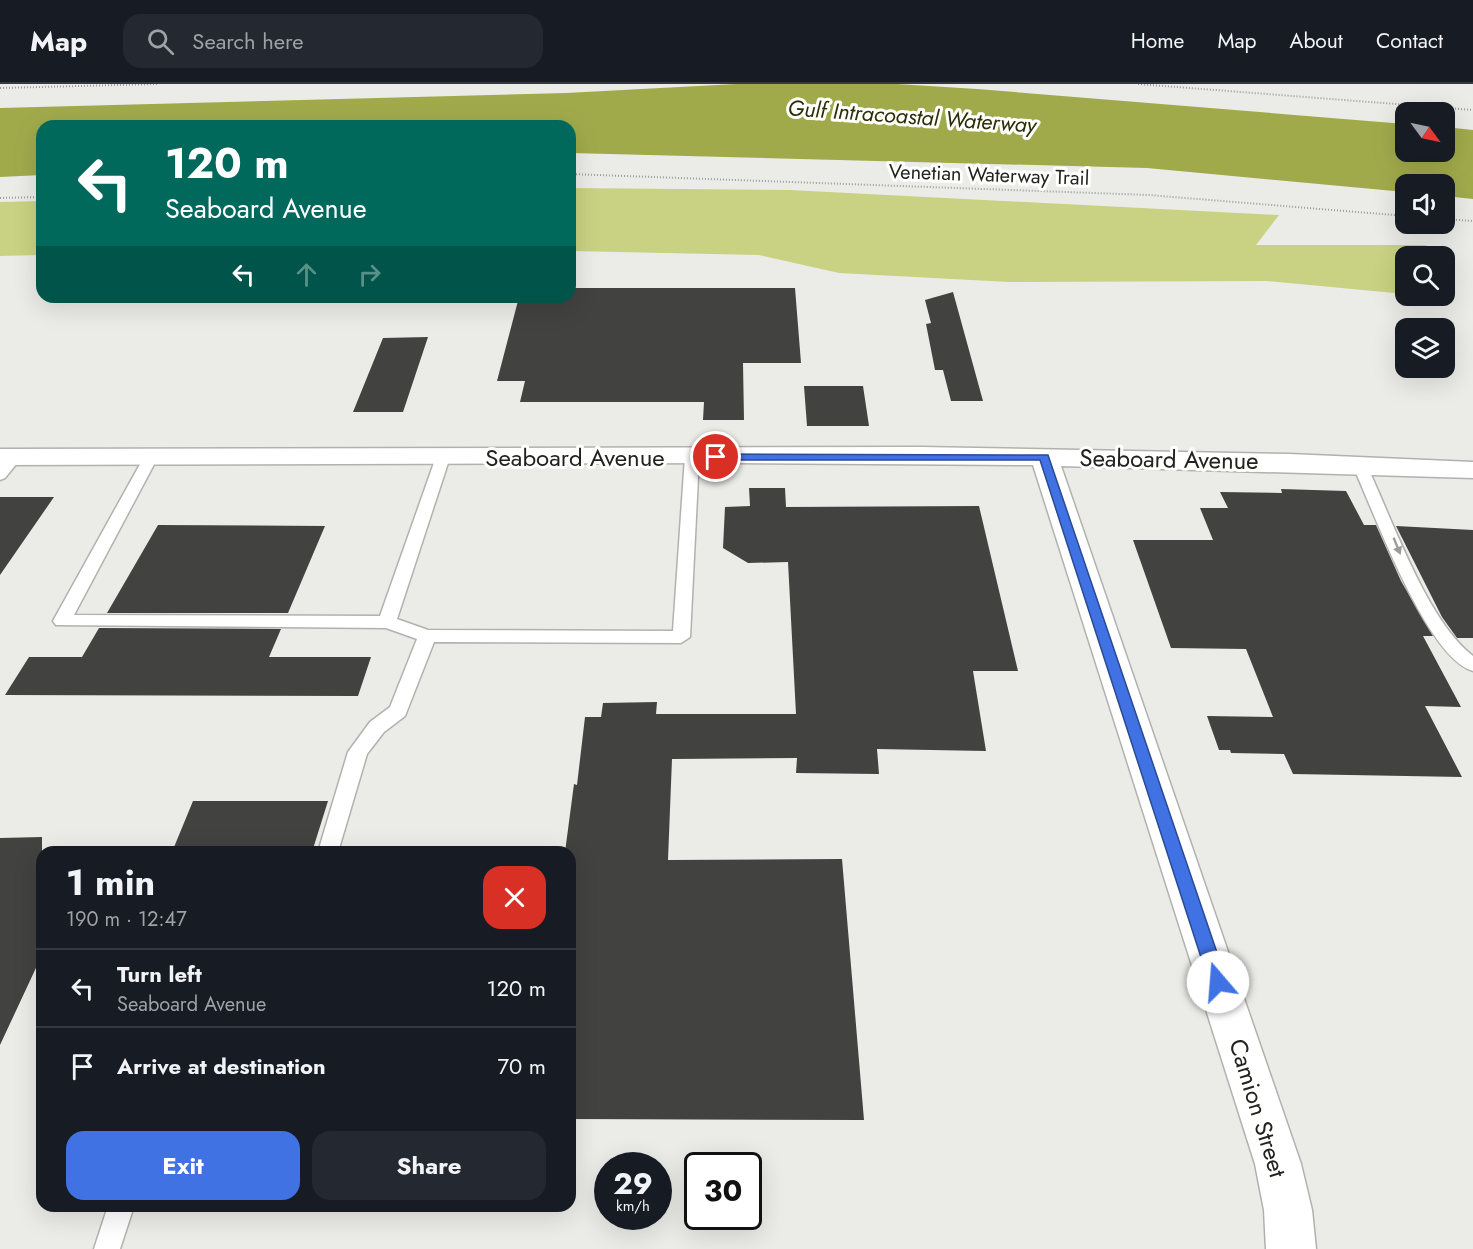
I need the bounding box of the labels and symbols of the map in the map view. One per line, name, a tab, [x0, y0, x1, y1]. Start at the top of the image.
water label: Gulf Intracoastal Waterway	[787, 91, 1039, 141]
north arrow	[1395, 102, 1455, 162]
street label: Venetian Waterway Trail	[888, 157, 1090, 193]
pin	[690, 431, 741, 482]
street label: Seaboard Avenue	[485, 440, 665, 475]
street label: Seaboard Avenue	[1079, 440, 1259, 478]
one-way arrow	[1392, 538, 1402, 556]
position arrow	[1186, 950, 1250, 1014]
street label: Camion Street	[1220, 1034, 1296, 1182]
speed limit sign: 30	[684, 1152, 762, 1230]

